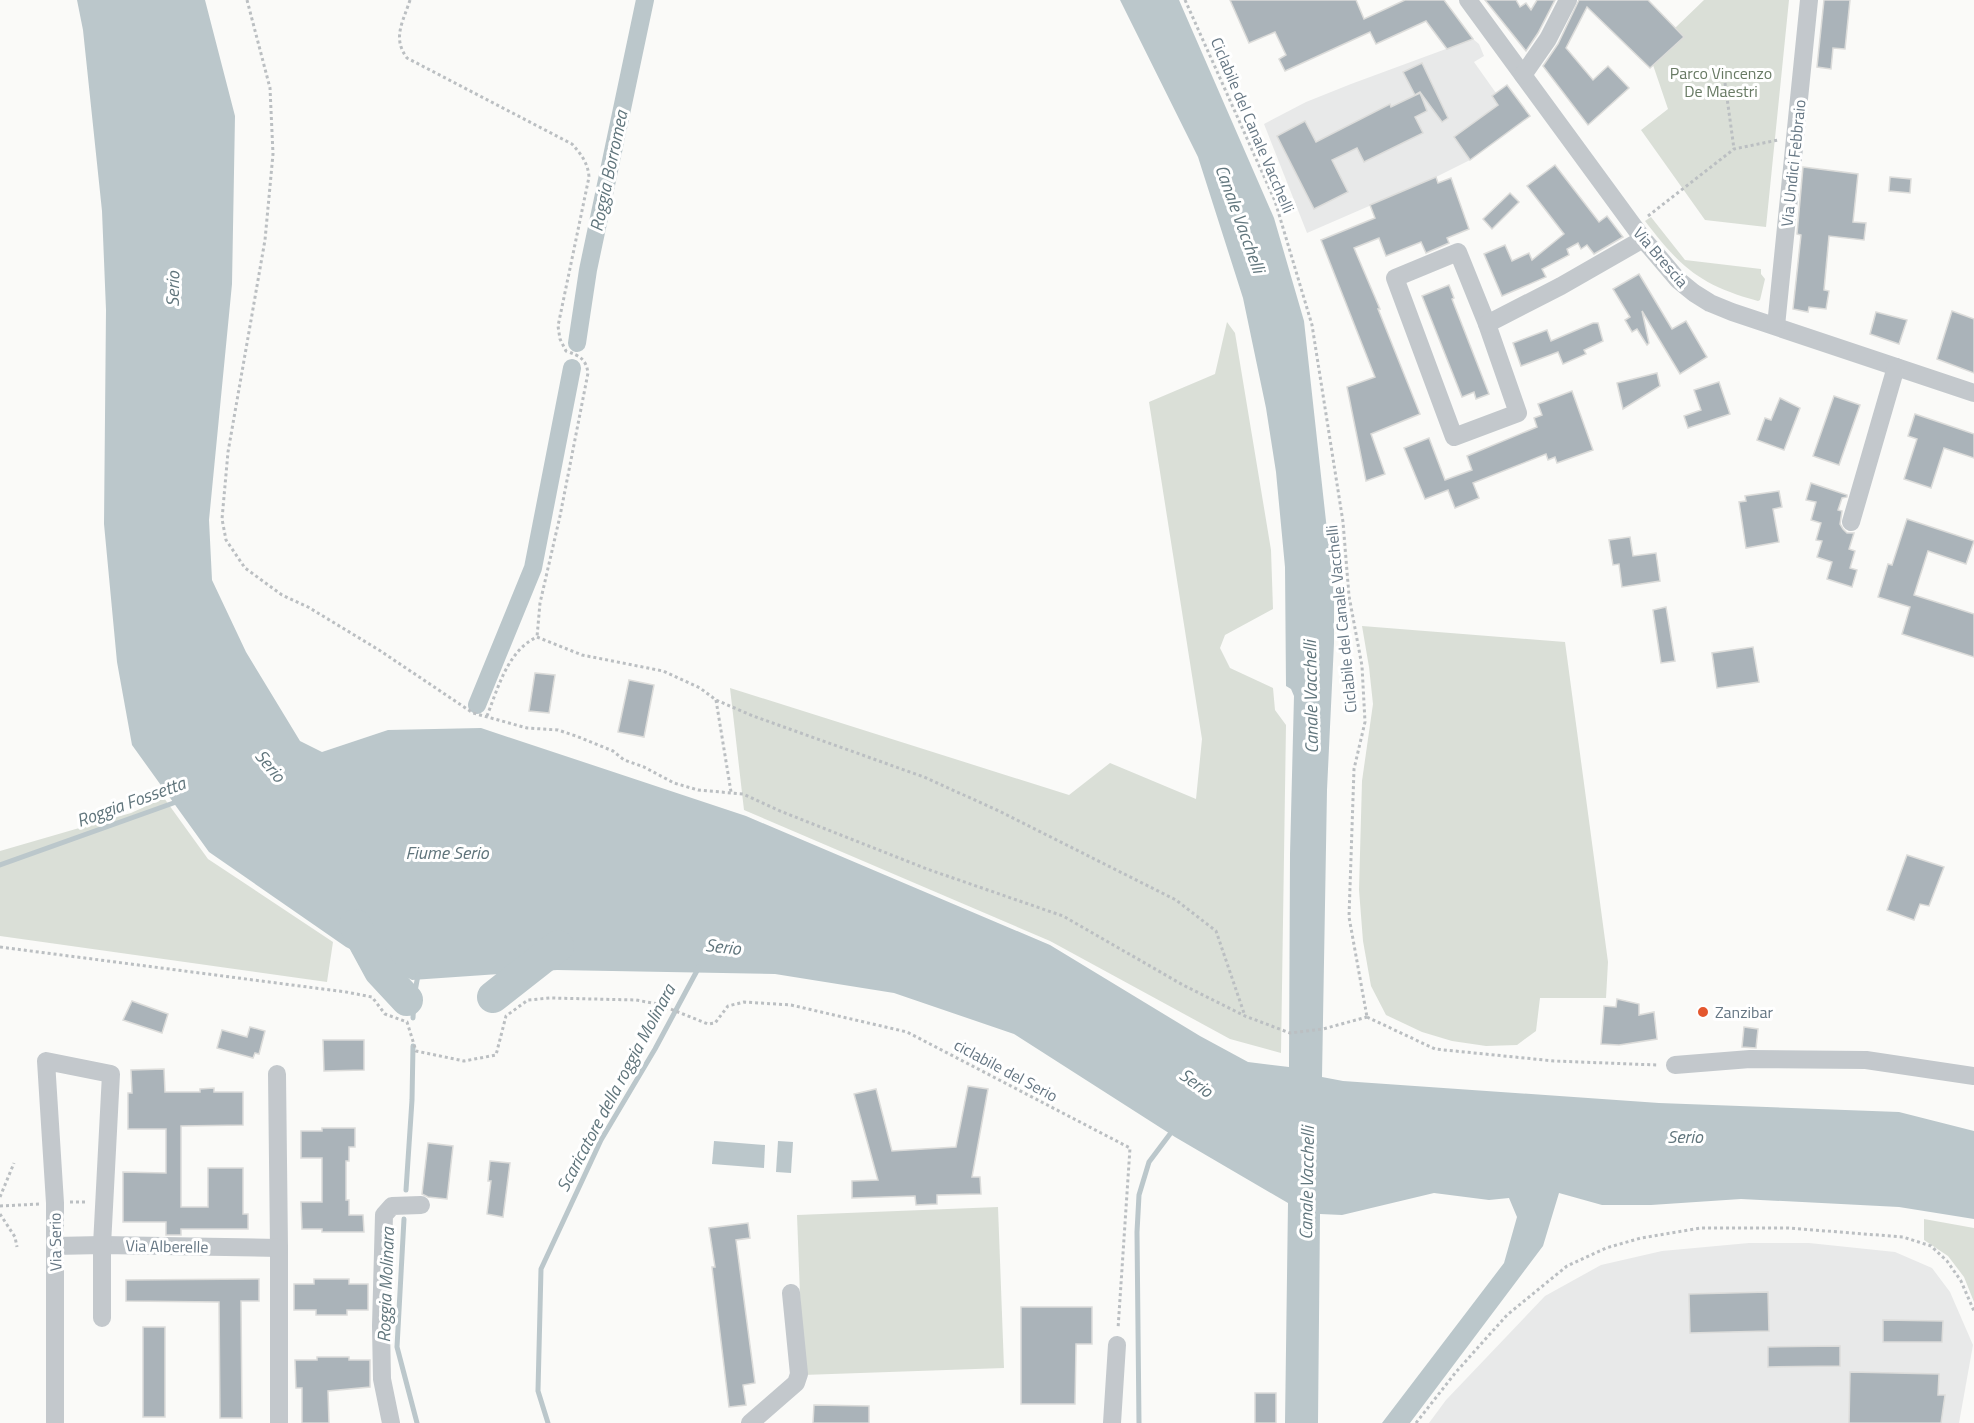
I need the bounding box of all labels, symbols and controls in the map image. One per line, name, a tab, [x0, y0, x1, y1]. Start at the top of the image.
street label: Ciclabile del Canale Vacchelli	[1205, 33, 1301, 217]
park label: Parco Vincenzo De Maestri	[1670, 61, 1772, 103]
street label: Via Undici Febbraio	[1774, 98, 1812, 228]
water label: Roggia Borromea	[583, 107, 635, 234]
water label: Canale Vacchelli	[1208, 161, 1273, 279]
street label: Via Brescia	[1628, 221, 1694, 293]
water label: Serio	[159, 270, 186, 307]
street label: Ciclabile del Canale Vacchelli	[1319, 524, 1363, 714]
water label: Canale Vacchelli	[1296, 638, 1325, 754]
water label: Serio	[249, 743, 293, 789]
water label: Roggia Fossetta	[73, 769, 190, 834]
water label: Fiume Serio	[405, 839, 490, 866]
water label: Serio	[704, 931, 743, 962]
water label: Scaricatore della roggia Molinara	[549, 978, 682, 1196]
place label: Zanzibar	[1715, 1000, 1773, 1024]
marker: Zanzibar	[1696, 1005, 1710, 1019]
street label: ciclabile del Serio	[950, 1033, 1062, 1107]
water label: Serio	[1174, 1061, 1220, 1105]
water label: Serio	[1667, 1123, 1704, 1150]
water label: Canale Vacchelli	[1292, 1124, 1321, 1240]
street label: Via Serio	[42, 1212, 68, 1272]
water label: Roggia Molinara	[370, 1226, 401, 1343]
street label: Via Alberelle	[125, 1233, 209, 1259]

